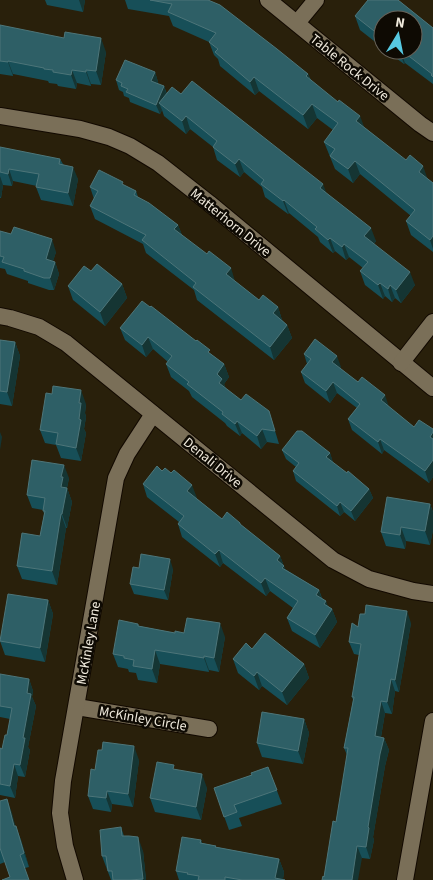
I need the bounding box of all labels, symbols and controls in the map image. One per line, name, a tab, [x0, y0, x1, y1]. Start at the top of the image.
north arrow	[373, 10, 423, 60]
text: N	[394, 13, 406, 34]
street label: Table Rock Drive	[306, 30, 393, 106]
street label: Matterhorn Drive	[186, 184, 275, 262]
street label: Denali Drive	[179, 433, 246, 493]
street label: McKinley Lane	[72, 600, 106, 686]
street label: McKinley Circle	[97, 701, 188, 737]

